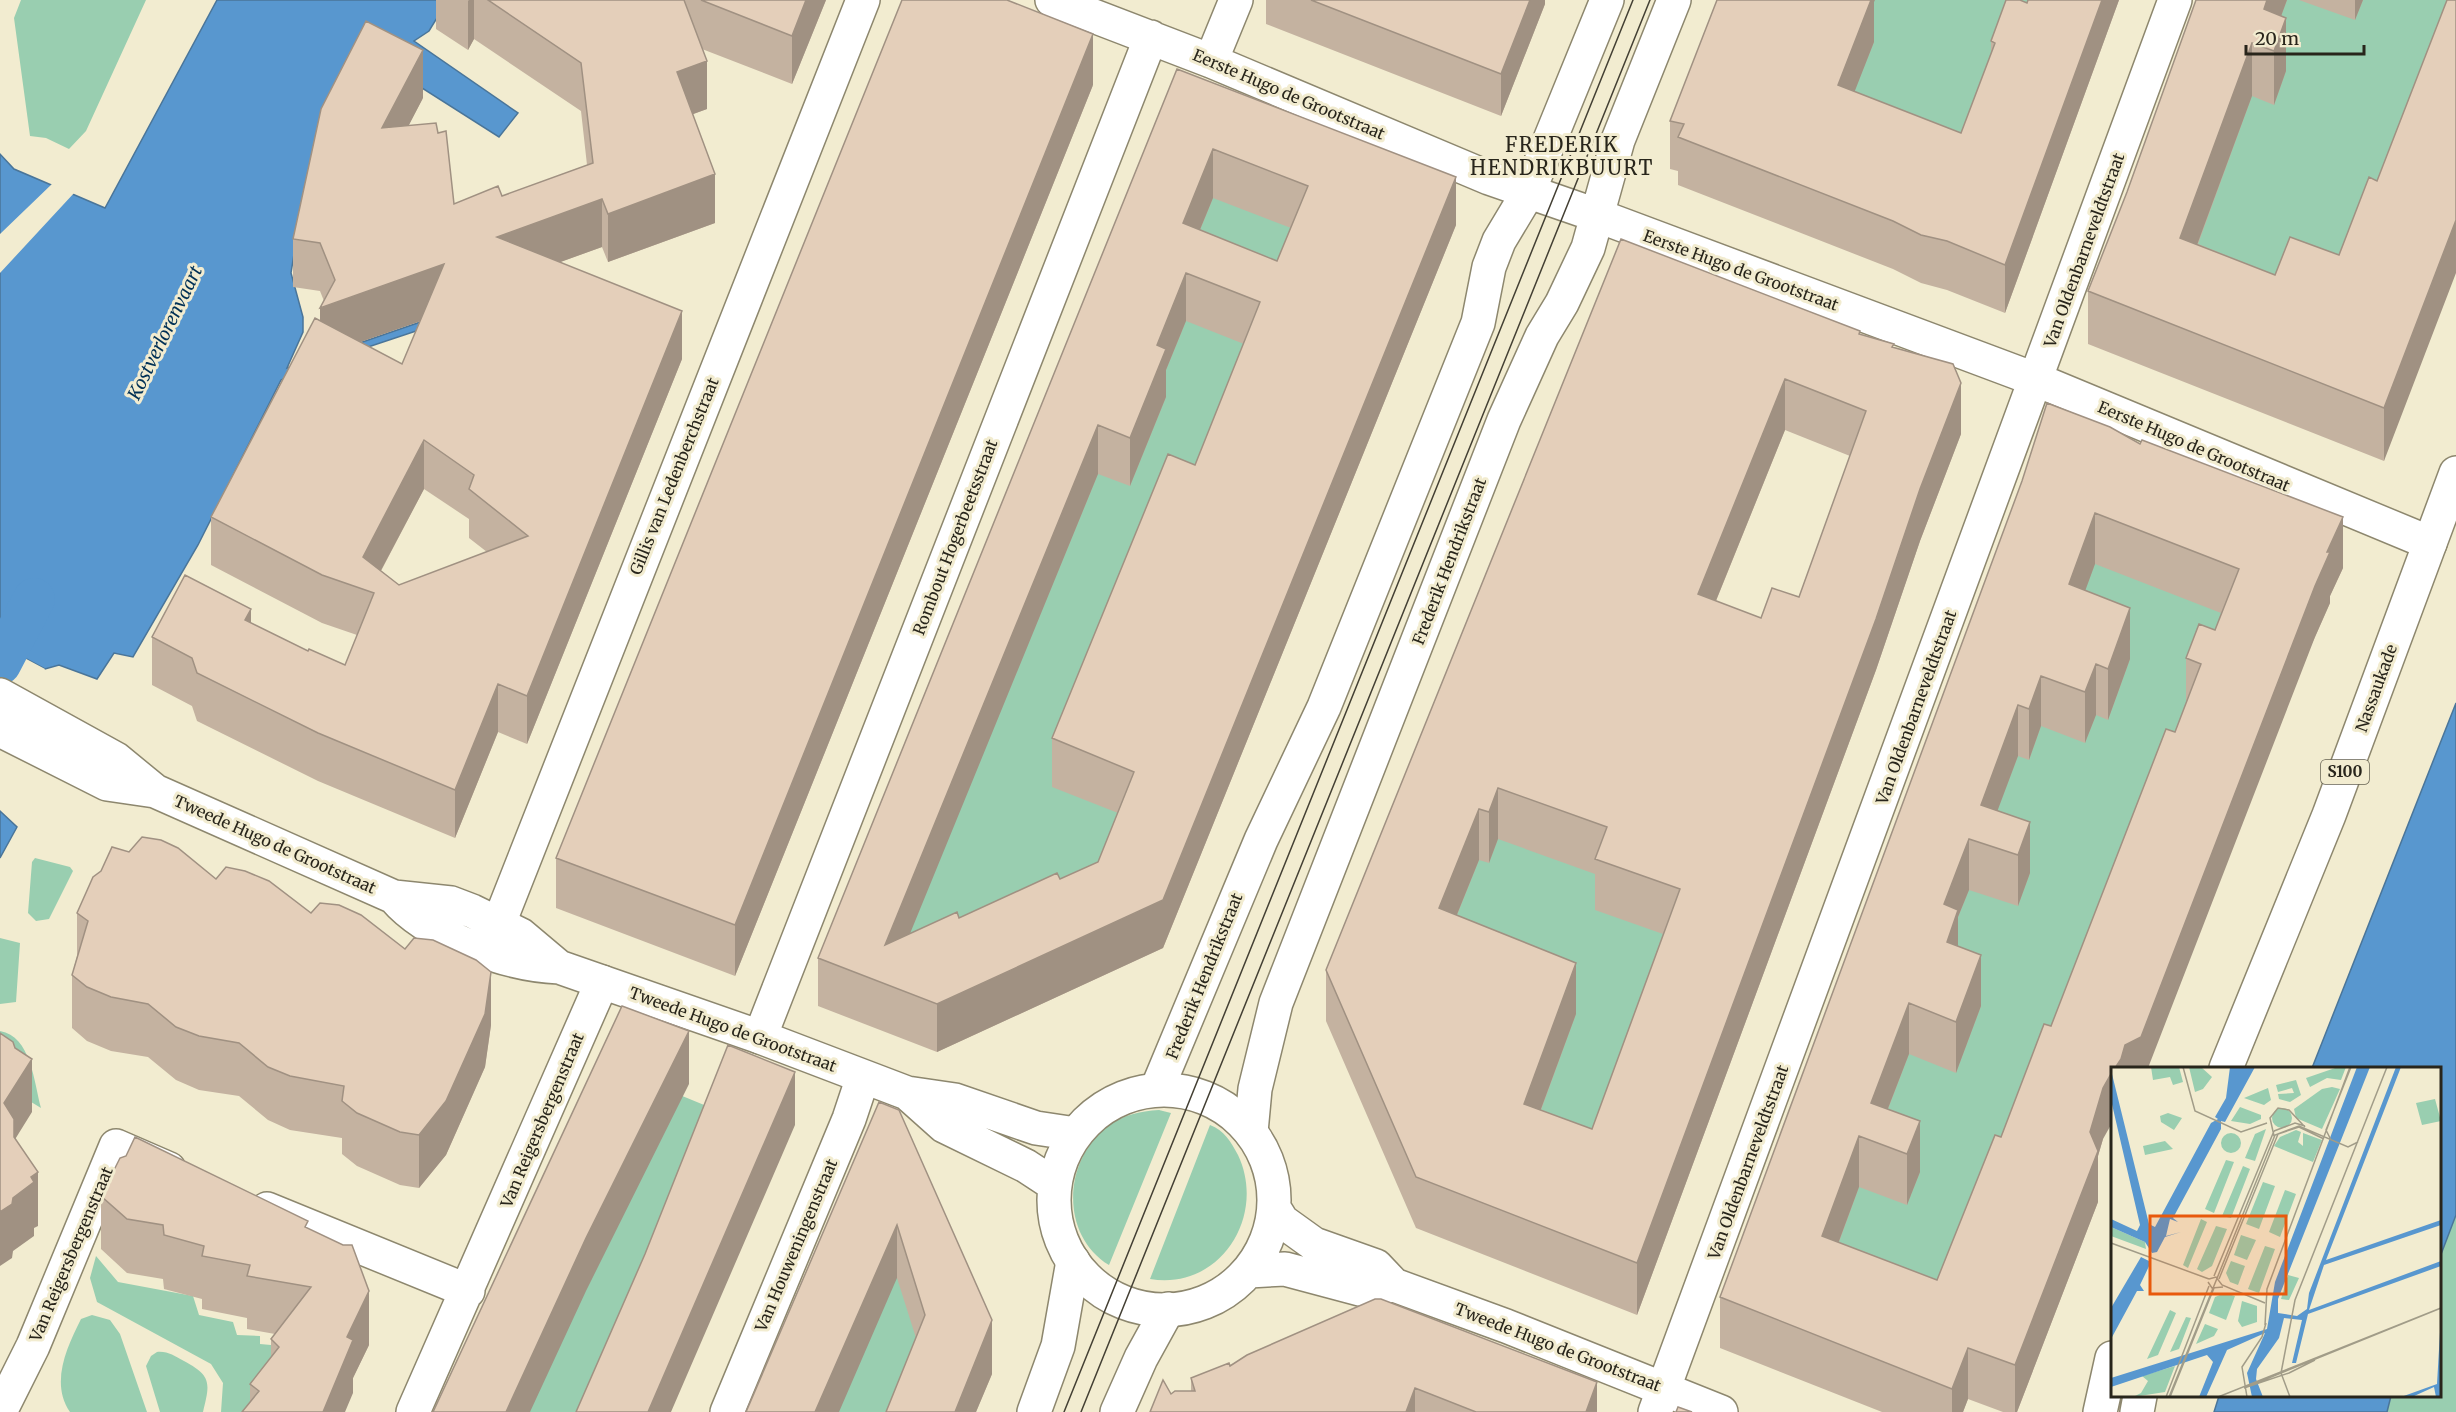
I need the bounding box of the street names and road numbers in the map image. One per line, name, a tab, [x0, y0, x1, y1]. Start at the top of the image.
street label: Eerste Hugo de Grootstraat	[1190, 44, 1389, 144]
street label: Van Oldenbarneveldtstraat	[2039, 150, 2129, 351]
street label: Eerste Hugo de Grootstraat	[1641, 225, 1842, 315]
street label: Gillis van Ledenberchstraat	[625, 374, 723, 577]
street label: Eerste Hugo de Grootstraat	[2095, 396, 2294, 496]
street label: Rombout Hogerbeetsstraat	[908, 436, 1002, 638]
street label: Frederik Hendrikstraat	[1408, 474, 1490, 647]
street label: Van Oldenbarneveldtstraat	[1871, 607, 1961, 808]
street label: Nassaukade	[2351, 641, 2401, 735]
road number: S100	[2321, 760, 2369, 784]
street label: Tweede Hugo de Grootstraat	[171, 790, 380, 898]
street label: Frederik Hendrikstraat	[1161, 889, 1247, 1062]
street label: Tweede Hugo de Grootstraat	[627, 982, 840, 1076]
street label: Van Reigersbergenstraat	[496, 1029, 588, 1211]
street label: Van Oldenbarneveldtstraat	[1703, 1062, 1793, 1263]
street label: Van Houweningenstraat	[750, 1155, 842, 1335]
street label: Van Reigersbergenstraat	[25, 1163, 117, 1345]
street label: Tweede Hugo de Grootstraat	[1452, 1298, 1665, 1396]

